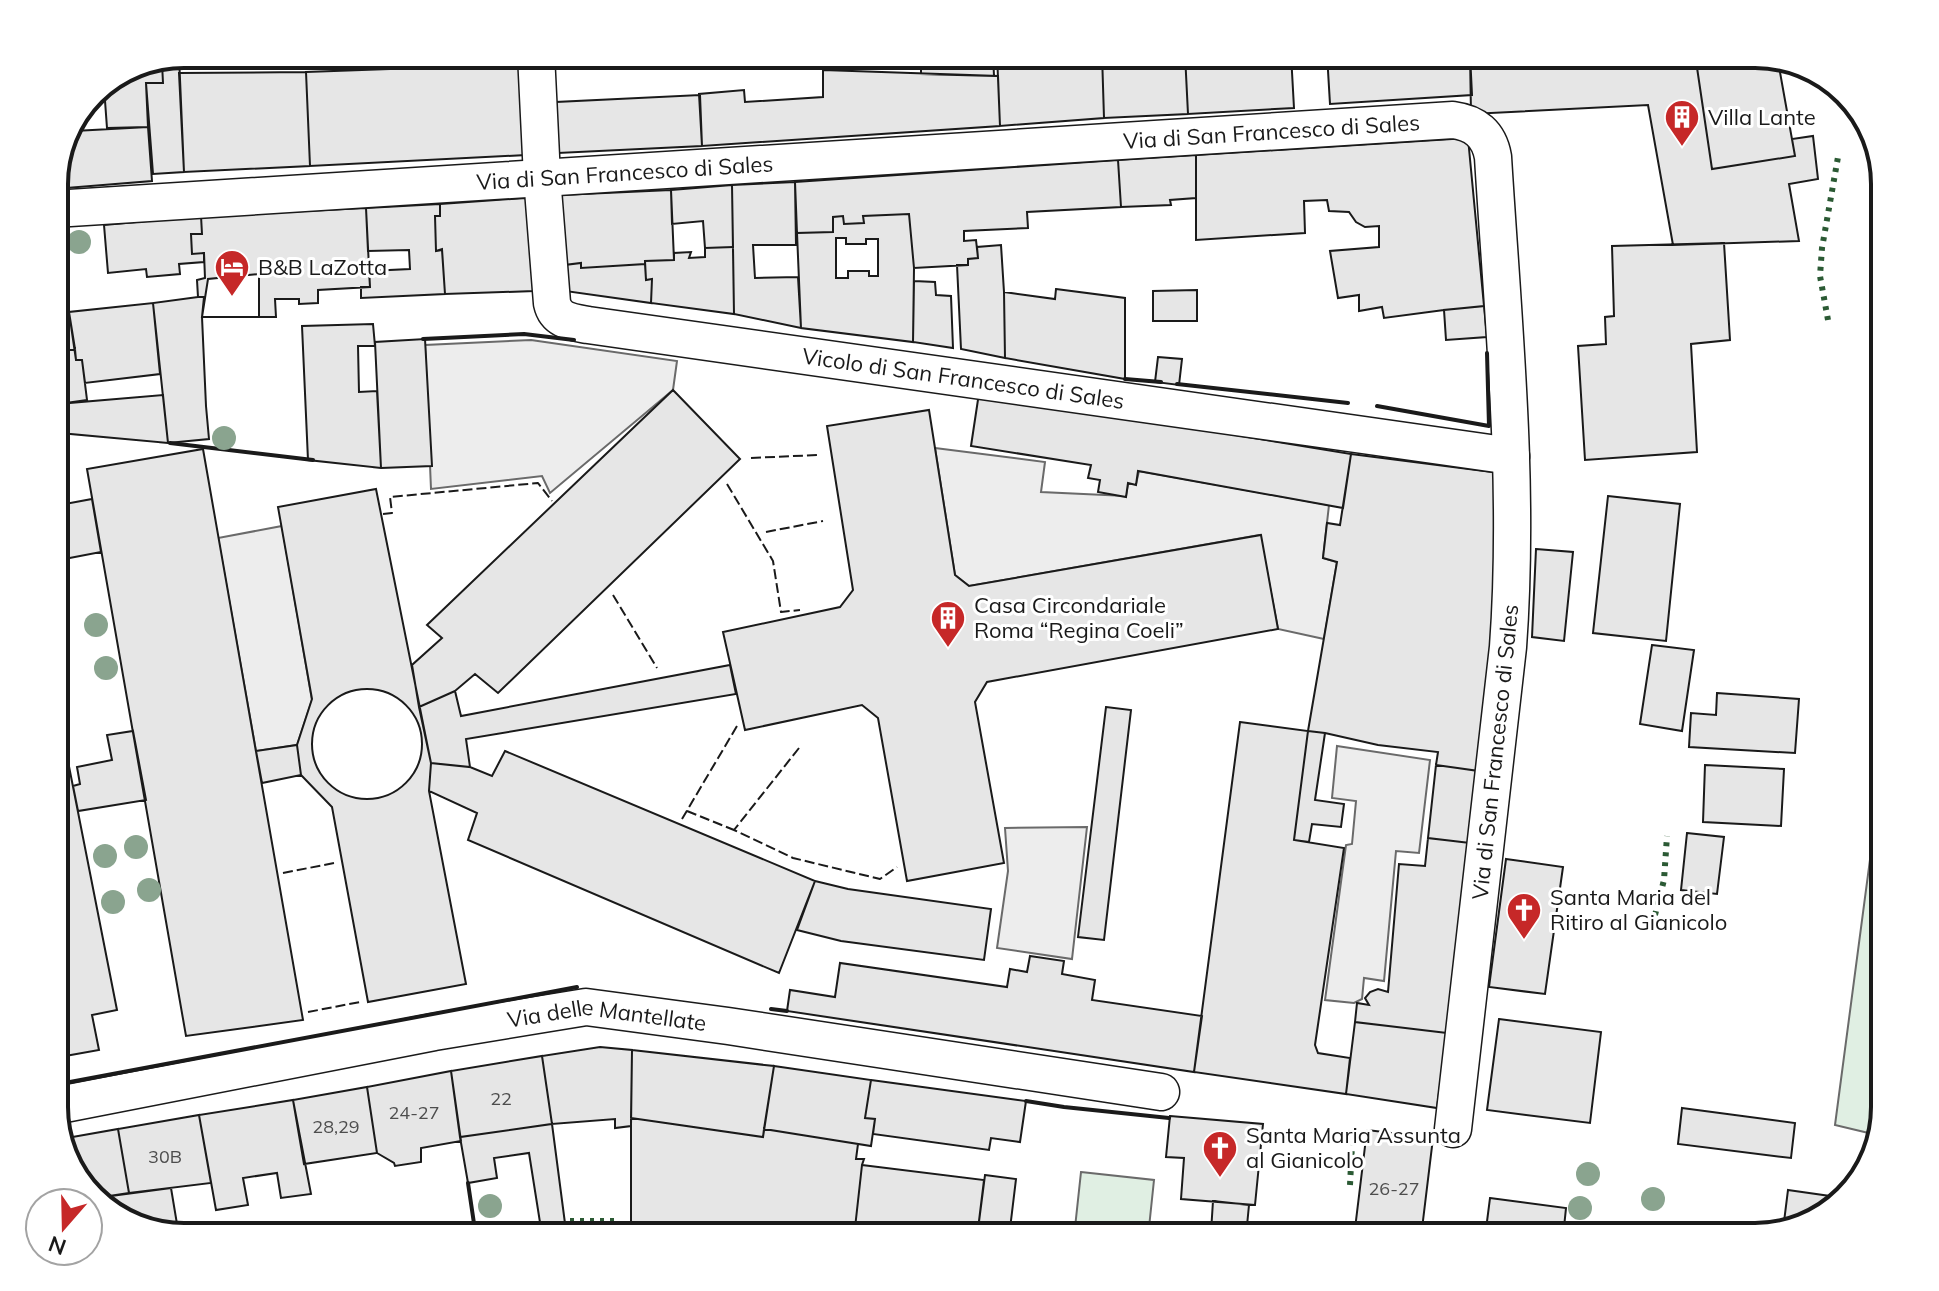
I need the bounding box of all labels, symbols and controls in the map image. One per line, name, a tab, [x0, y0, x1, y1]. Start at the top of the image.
building icon: Villa Lante	[1663, 98, 1701, 148]
place label: Villa Lante	[1708, 103, 1816, 131]
street label: Via di San Francesco di Sales	[1122, 108, 1421, 155]
street label: Via di San Francesco di Sales	[476, 149, 774, 196]
hotel icon: B&B LaZotta	[213, 248, 251, 298]
place label: B&B LaZotta	[258, 253, 387, 281]
street label: Vicolo di San Francesco di Sales	[800, 342, 1126, 415]
place label: Casa Circondariale Roma “Regina Coeli”	[974, 591, 1184, 644]
building icon: Casa Circondariale Roma “Regina Coeli”	[929, 599, 967, 649]
street label: Via di San Francesco di Sales	[1466, 603, 1524, 901]
place label: Santa Maria del Ritiro al Gianicolo	[1550, 883, 1727, 936]
church icon: Santa Maria del Ritiro al Gianicolo	[1505, 891, 1543, 941]
street label: Via delle Mantellate	[505, 993, 708, 1037]
house number: 22	[490, 1087, 512, 1110]
house number: 24-27	[389, 1101, 439, 1124]
house number: 28,29	[312, 1115, 360, 1138]
place label: Santa Maria Assunta al Gianicolo	[1246, 1121, 1461, 1174]
church icon: Santa Maria Assunta al Gianicolo	[1201, 1129, 1239, 1179]
house number: 30B	[148, 1145, 182, 1168]
house number: 26-27	[1369, 1177, 1419, 1200]
north arrow	[24, 1187, 104, 1267]
text: N	[45, 1230, 70, 1262]

